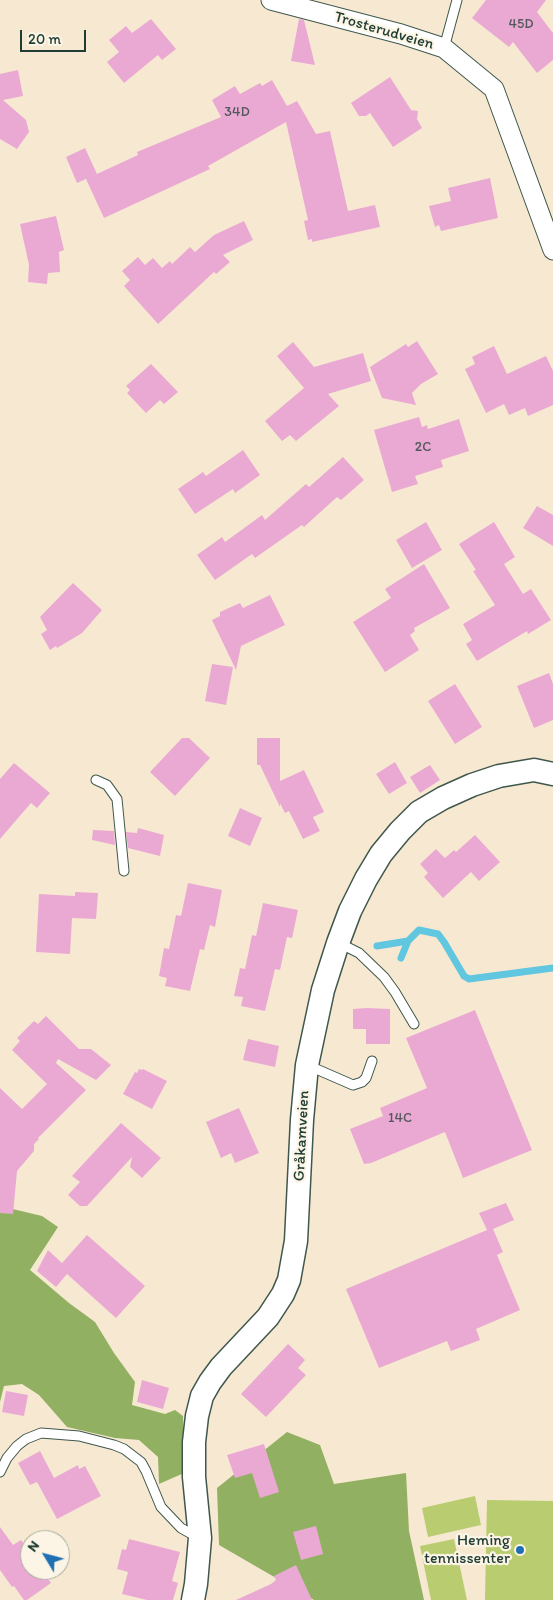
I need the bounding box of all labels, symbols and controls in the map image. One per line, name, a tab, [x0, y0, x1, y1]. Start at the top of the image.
street label: Trosterudveien	[332, 8, 436, 54]
house number: 45D	[508, 16, 534, 32]
scale bar	[22, 20, 89, 52]
text: 20 m	[28, 30, 61, 48]
house number: 34D	[224, 104, 250, 120]
house number: 2C	[415, 439, 431, 455]
street label: Gråkamveien	[290, 1090, 314, 1182]
house number: 14C	[388, 1110, 412, 1126]
north arrow	[20, 1530, 70, 1580]
place label: Heming tennissenter	[424, 1531, 510, 1569]
text: N	[24, 1537, 43, 1555]
marker: Heming tennissenter	[514, 1544, 526, 1556]

